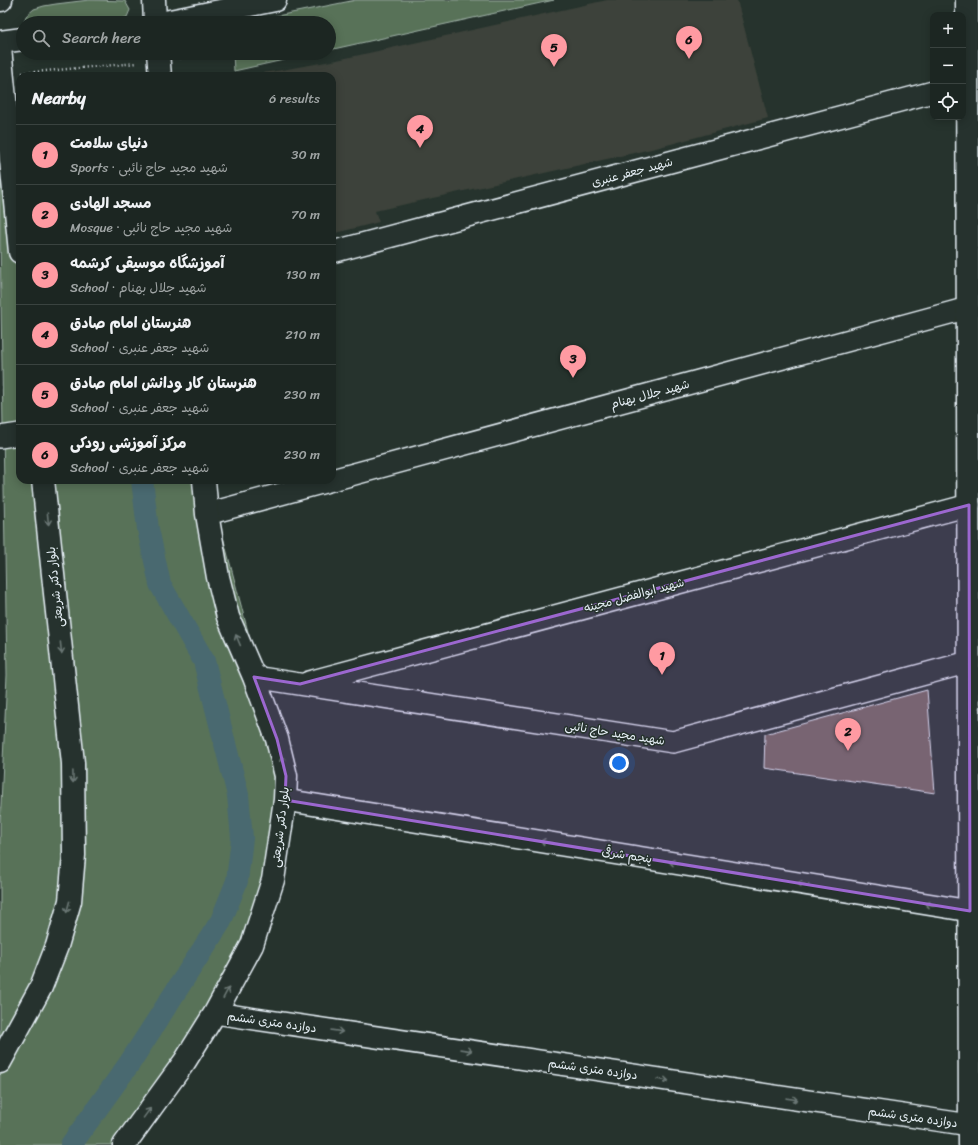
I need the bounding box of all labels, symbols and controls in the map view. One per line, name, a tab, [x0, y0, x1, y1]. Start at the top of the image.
map controls	[930, 12, 966, 120]
button: +	[930, 12, 966, 48]
search box	[16, 16, 336, 60]
text: Search here	[62, 25, 141, 51]
pin: 6	[676, 26, 702, 59]
icon: search	[30, 27, 52, 49]
pin: 5	[541, 34, 567, 67]
button: −	[930, 48, 966, 84]
text: Nearby	[32, 83, 86, 113]
button: locate	[930, 84, 966, 120]
text: 6 results	[269, 87, 320, 110]
pin: 4	[407, 115, 433, 148]
text: دنیای سلامت	[70, 130, 148, 156]
text: 1	[42, 143, 48, 166]
text: 30 m	[291, 143, 320, 166]
street label: شهید جعفر عنبری	[589, 151, 675, 193]
text: Sports · شهید مجید حاج نائبی	[70, 156, 228, 179]
text: مسجد الهادی	[70, 190, 151, 216]
text: 2	[41, 203, 49, 226]
text: 70 m	[291, 203, 320, 226]
text: Mosque · شهید مجید حاج نائبی	[70, 216, 232, 239]
text: آموزشگاه موسیقی کرشمه	[70, 250, 224, 276]
text: 3	[41, 263, 49, 286]
text: 130 m	[286, 263, 320, 286]
text: School · شهید جلال بهنام	[70, 276, 207, 299]
text: هنرستان امام صادق	[70, 310, 191, 336]
text: 4	[41, 323, 49, 346]
text: 210 m	[285, 323, 320, 346]
text: School · شهید جعفر عنبری	[70, 336, 209, 359]
pin: 3	[560, 345, 586, 378]
text: هنرستان کار ودانش امام صادق	[70, 370, 257, 396]
street label: شهید جلال بهنام	[608, 373, 692, 415]
text: 5	[41, 383, 49, 406]
text: 230 m	[284, 383, 320, 406]
text: School · شهید جعفر عنبری	[70, 396, 209, 419]
text: مرکز آموزشی رودکی	[70, 430, 187, 456]
text: 6	[41, 443, 49, 466]
text: 230 m	[284, 443, 320, 466]
text: School · شهید جعفر عنبری	[70, 456, 209, 479]
one-way arrow	[44, 512, 52, 525]
street label: بلوار دکتر شریعتی	[40, 546, 70, 628]
street label: شهید ابوالفضل مجینه	[581, 571, 687, 619]
one-way arrow	[234, 635, 242, 647]
one-way arrow	[57, 641, 65, 654]
pin: 1	[649, 642, 675, 675]
street label: شهید مجید حاج نائبی	[563, 714, 667, 752]
pin: 2	[835, 718, 861, 751]
your location	[609, 753, 629, 773]
one-way arrow	[278, 756, 286, 769]
one-way arrow	[70, 770, 77, 783]
street label: بلوار دکتر شریعتی	[264, 785, 296, 869]
one-way arrow	[540, 838, 553, 846]
street label: پنجم شرقی	[600, 840, 654, 870]
one-way arrow	[669, 859, 682, 867]
one-way arrow	[797, 880, 810, 888]
one-way arrow	[64, 900, 71, 913]
one-way arrow	[925, 901, 938, 909]
one-way arrow	[223, 987, 230, 999]
street label: دوازده متری ششم	[226, 1005, 318, 1039]
one-way arrow	[330, 1027, 343, 1035]
one-way arrow	[459, 1046, 472, 1054]
street label: دوازده متری ششم	[547, 1052, 639, 1086]
one-way arrow	[656, 1076, 669, 1084]
one-way arrow	[785, 1095, 798, 1103]
street label: دوازده متری ششم	[867, 1100, 959, 1134]
one-way arrow	[143, 1108, 151, 1119]

